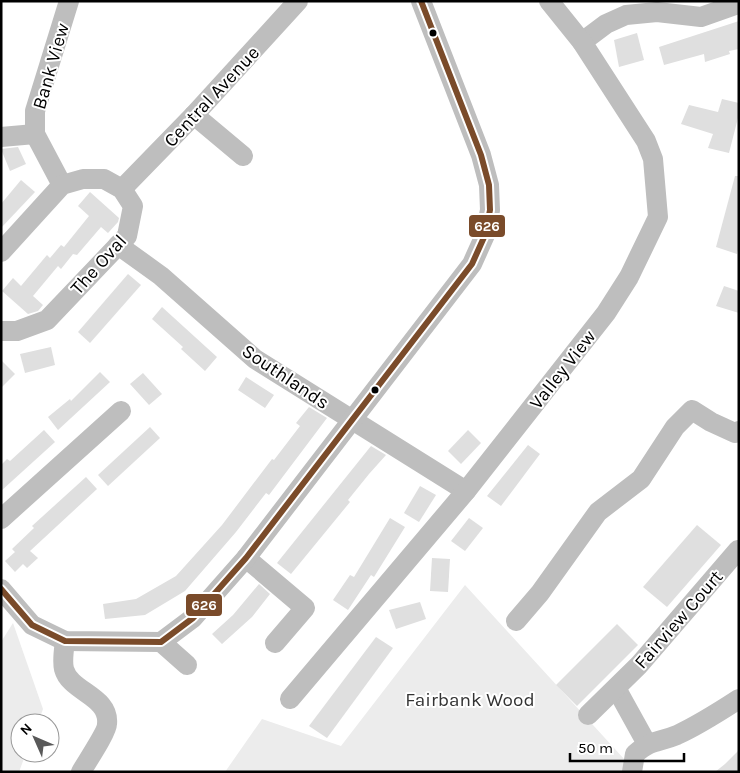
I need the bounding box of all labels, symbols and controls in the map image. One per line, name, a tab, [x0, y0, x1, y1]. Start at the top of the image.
street label: Bank View	[28, 20, 74, 112]
unlabelled marker	[428, 28, 438, 38]
street label: Central Avenue	[159, 42, 264, 152]
line badge: 626	[468, 214, 506, 238]
text: 626	[474, 218, 500, 235]
street label: The Oval	[66, 230, 131, 299]
street label: Valley View	[525, 326, 601, 413]
street label: Southlands	[238, 340, 333, 414]
unlabelled marker	[370, 385, 380, 395]
street label: Fairview Court	[630, 566, 728, 673]
line badge: 626	[185, 593, 223, 617]
text: 626	[191, 597, 217, 614]
park label: Fairbank Wood	[405, 689, 535, 711]
north arrow	[10, 713, 60, 763]
text: N	[17, 720, 36, 739]
scale bar	[570, 730, 684, 762]
text: 50 m	[578, 739, 613, 757]

